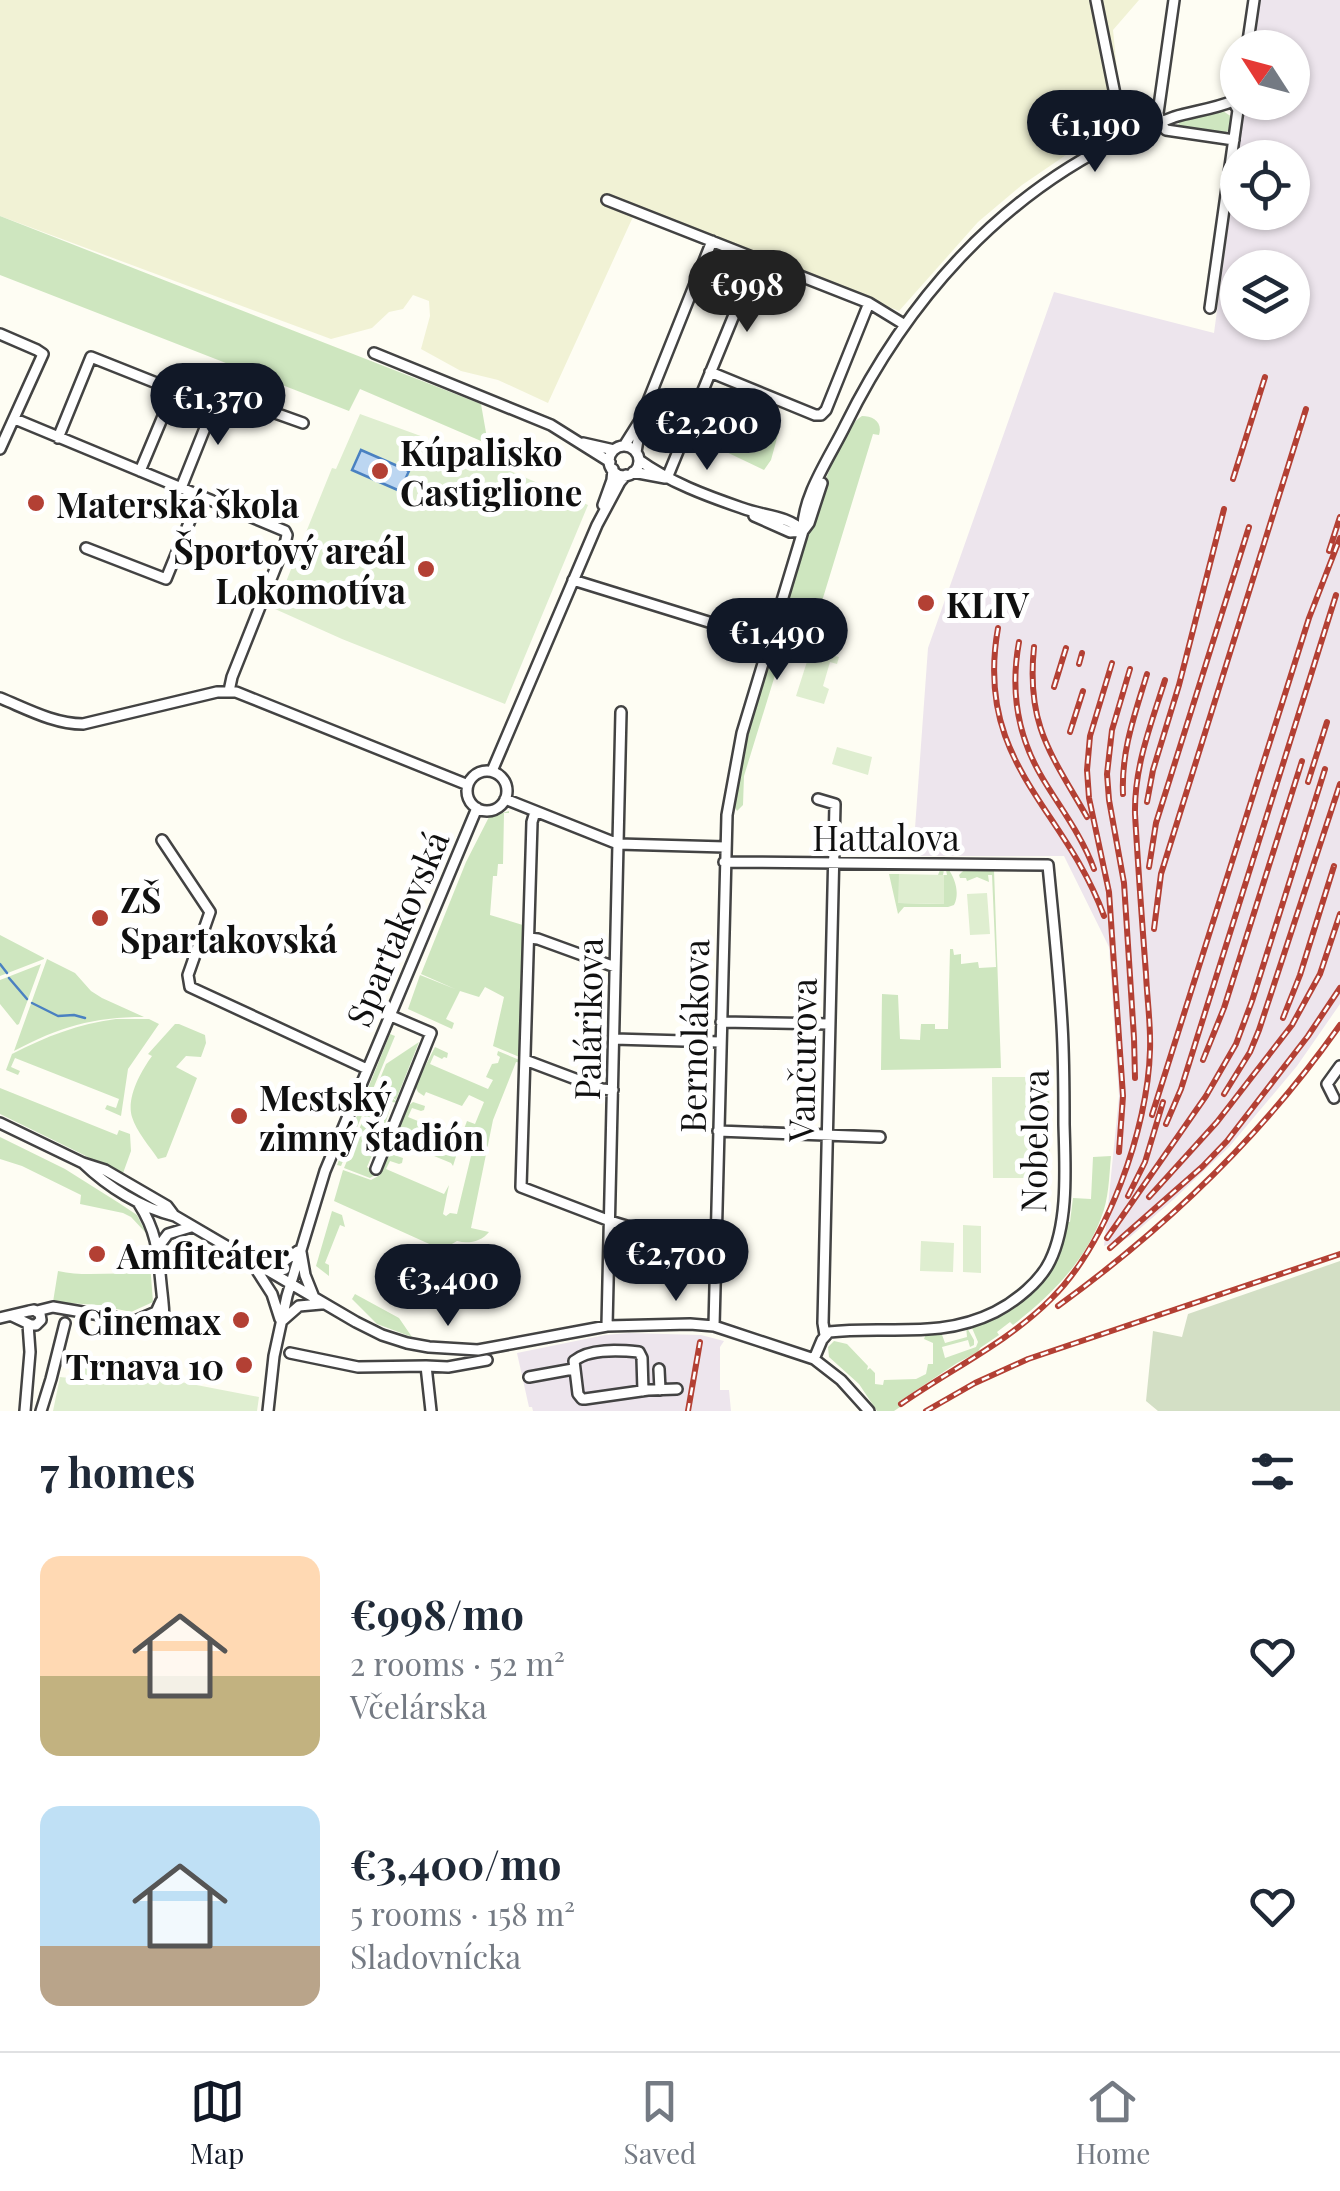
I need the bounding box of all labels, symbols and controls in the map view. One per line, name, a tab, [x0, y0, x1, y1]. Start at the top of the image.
north arrow	[1220, 30, 1310, 120]
map controls	[1220, 30, 1310, 340]
pin: €1,190	[1014, 90, 1176, 175]
text: €1,190	[1049, 101, 1141, 144]
button: locate	[1220, 140, 1310, 230]
pin: €998	[688, 250, 806, 335]
button: layers	[1220, 250, 1310, 340]
text: €998	[710, 261, 784, 304]
pin: €1,370	[137, 363, 299, 448]
text: €1,370	[172, 374, 264, 417]
pin: €2,200	[626, 388, 788, 473]
text: €2,200	[655, 399, 759, 442]
place label: Kúpalisko Castiglione	[400, 428, 583, 515]
marker: Kúpalisko Castiglione	[369, 460, 391, 482]
place label: Materská škola	[56, 480, 299, 527]
marker: Materská škola	[25, 492, 47, 514]
place label: Športový areál Lokomotíva	[173, 526, 406, 613]
marker: Športový areál Lokomotíva	[415, 558, 437, 580]
place label: KLIV	[946, 580, 1030, 627]
marker: KLIV	[915, 592, 937, 614]
pin: €1,490	[696, 598, 858, 683]
text: €1,490	[729, 609, 825, 652]
street label: Hattalova	[812, 813, 960, 860]
street label: Spartakovská	[334, 823, 459, 1033]
place label: ZŠ Spartakovská	[120, 875, 337, 962]
marker: ZŠ Spartakovská	[89, 907, 111, 929]
street label: Palárikova	[562, 937, 612, 1101]
street label: Bernolákova	[668, 938, 718, 1133]
street label: Vančurova	[776, 977, 826, 1143]
street label: Nobelova	[1008, 1068, 1058, 1213]
place label: Mestský zimný štadión	[259, 1073, 485, 1160]
marker: Mestský zimný štadión	[228, 1105, 250, 1127]
pin: €2,700	[595, 1219, 757, 1304]
text: €2,700	[625, 1230, 727, 1273]
place label: Amfiteáter	[116, 1231, 290, 1278]
marker: Amfiteáter	[86, 1243, 108, 1265]
pin: €3,400	[367, 1244, 529, 1329]
text: €3,400	[397, 1255, 499, 1298]
place label: Cinemax	[78, 1297, 221, 1344]
marker: Cinemax	[230, 1309, 252, 1331]
place label: Trnava 10	[66, 1342, 224, 1389]
marker: Trnava 10	[233, 1354, 255, 1376]
text: 7 homes	[40, 1443, 195, 1499]
icon: filters	[1245, 1444, 1300, 1499]
text: €998/mo	[350, 1585, 524, 1641]
icon: home	[120, 1596, 240, 1716]
icon: heart	[1245, 1629, 1300, 1684]
text: 2 rooms · 52 m²	[350, 1641, 565, 1684]
text: Včelárska	[350, 1684, 487, 1727]
text: €3,400/mo	[350, 1835, 562, 1891]
icon: home	[120, 1846, 240, 1966]
icon: heart	[1245, 1879, 1300, 1934]
text: 5 rooms · 158 m²	[350, 1891, 575, 1934]
text: Sladovnícka	[350, 1934, 521, 1977]
tab: Map	[190, 2074, 245, 2171]
tab: Saved	[624, 2074, 696, 2171]
tab: Home	[1075, 2074, 1150, 2171]

